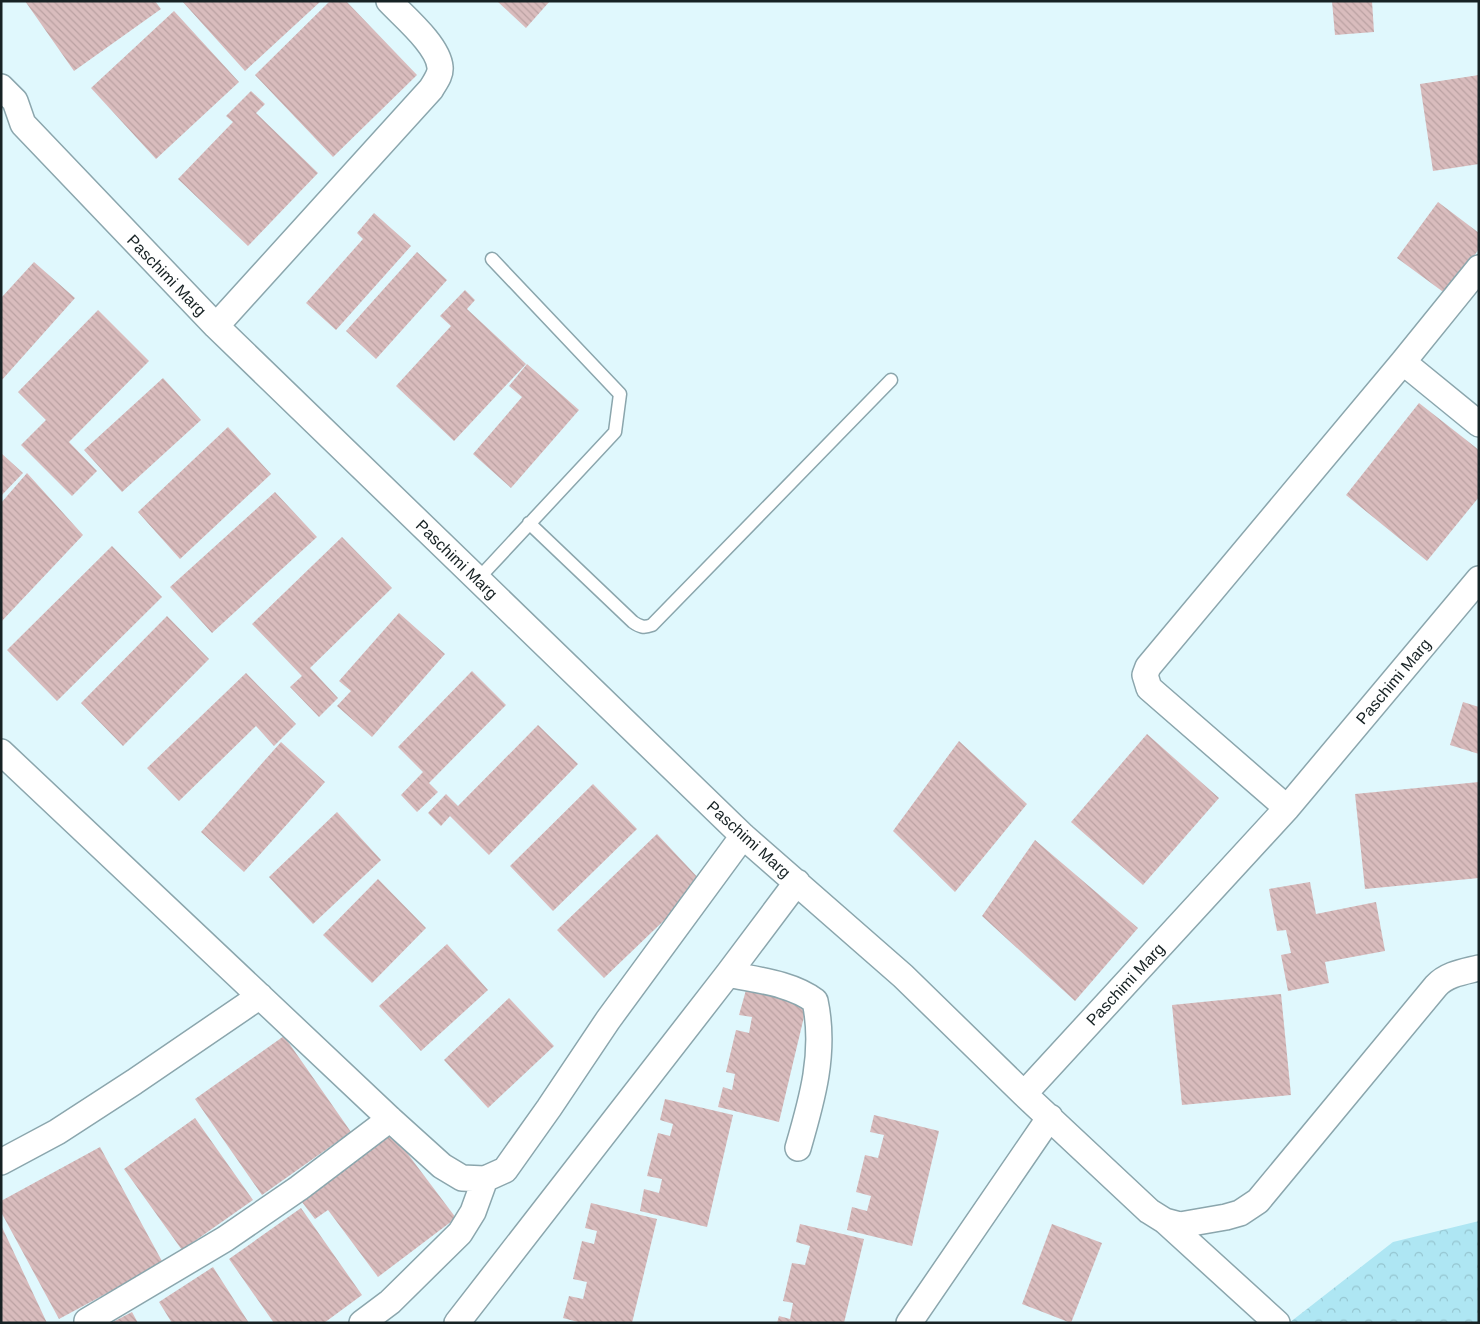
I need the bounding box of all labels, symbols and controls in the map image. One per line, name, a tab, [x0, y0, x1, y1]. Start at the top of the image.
street label: Paschimi Marg	[124, 231, 210, 319]
street label: Paschimi Marg	[413, 516, 501, 602]
street label: Paschimi Marg	[1353, 635, 1434, 727]
street label: Paschimi Marg	[704, 798, 794, 881]
street label: Paschimi Marg	[1083, 940, 1168, 1029]

